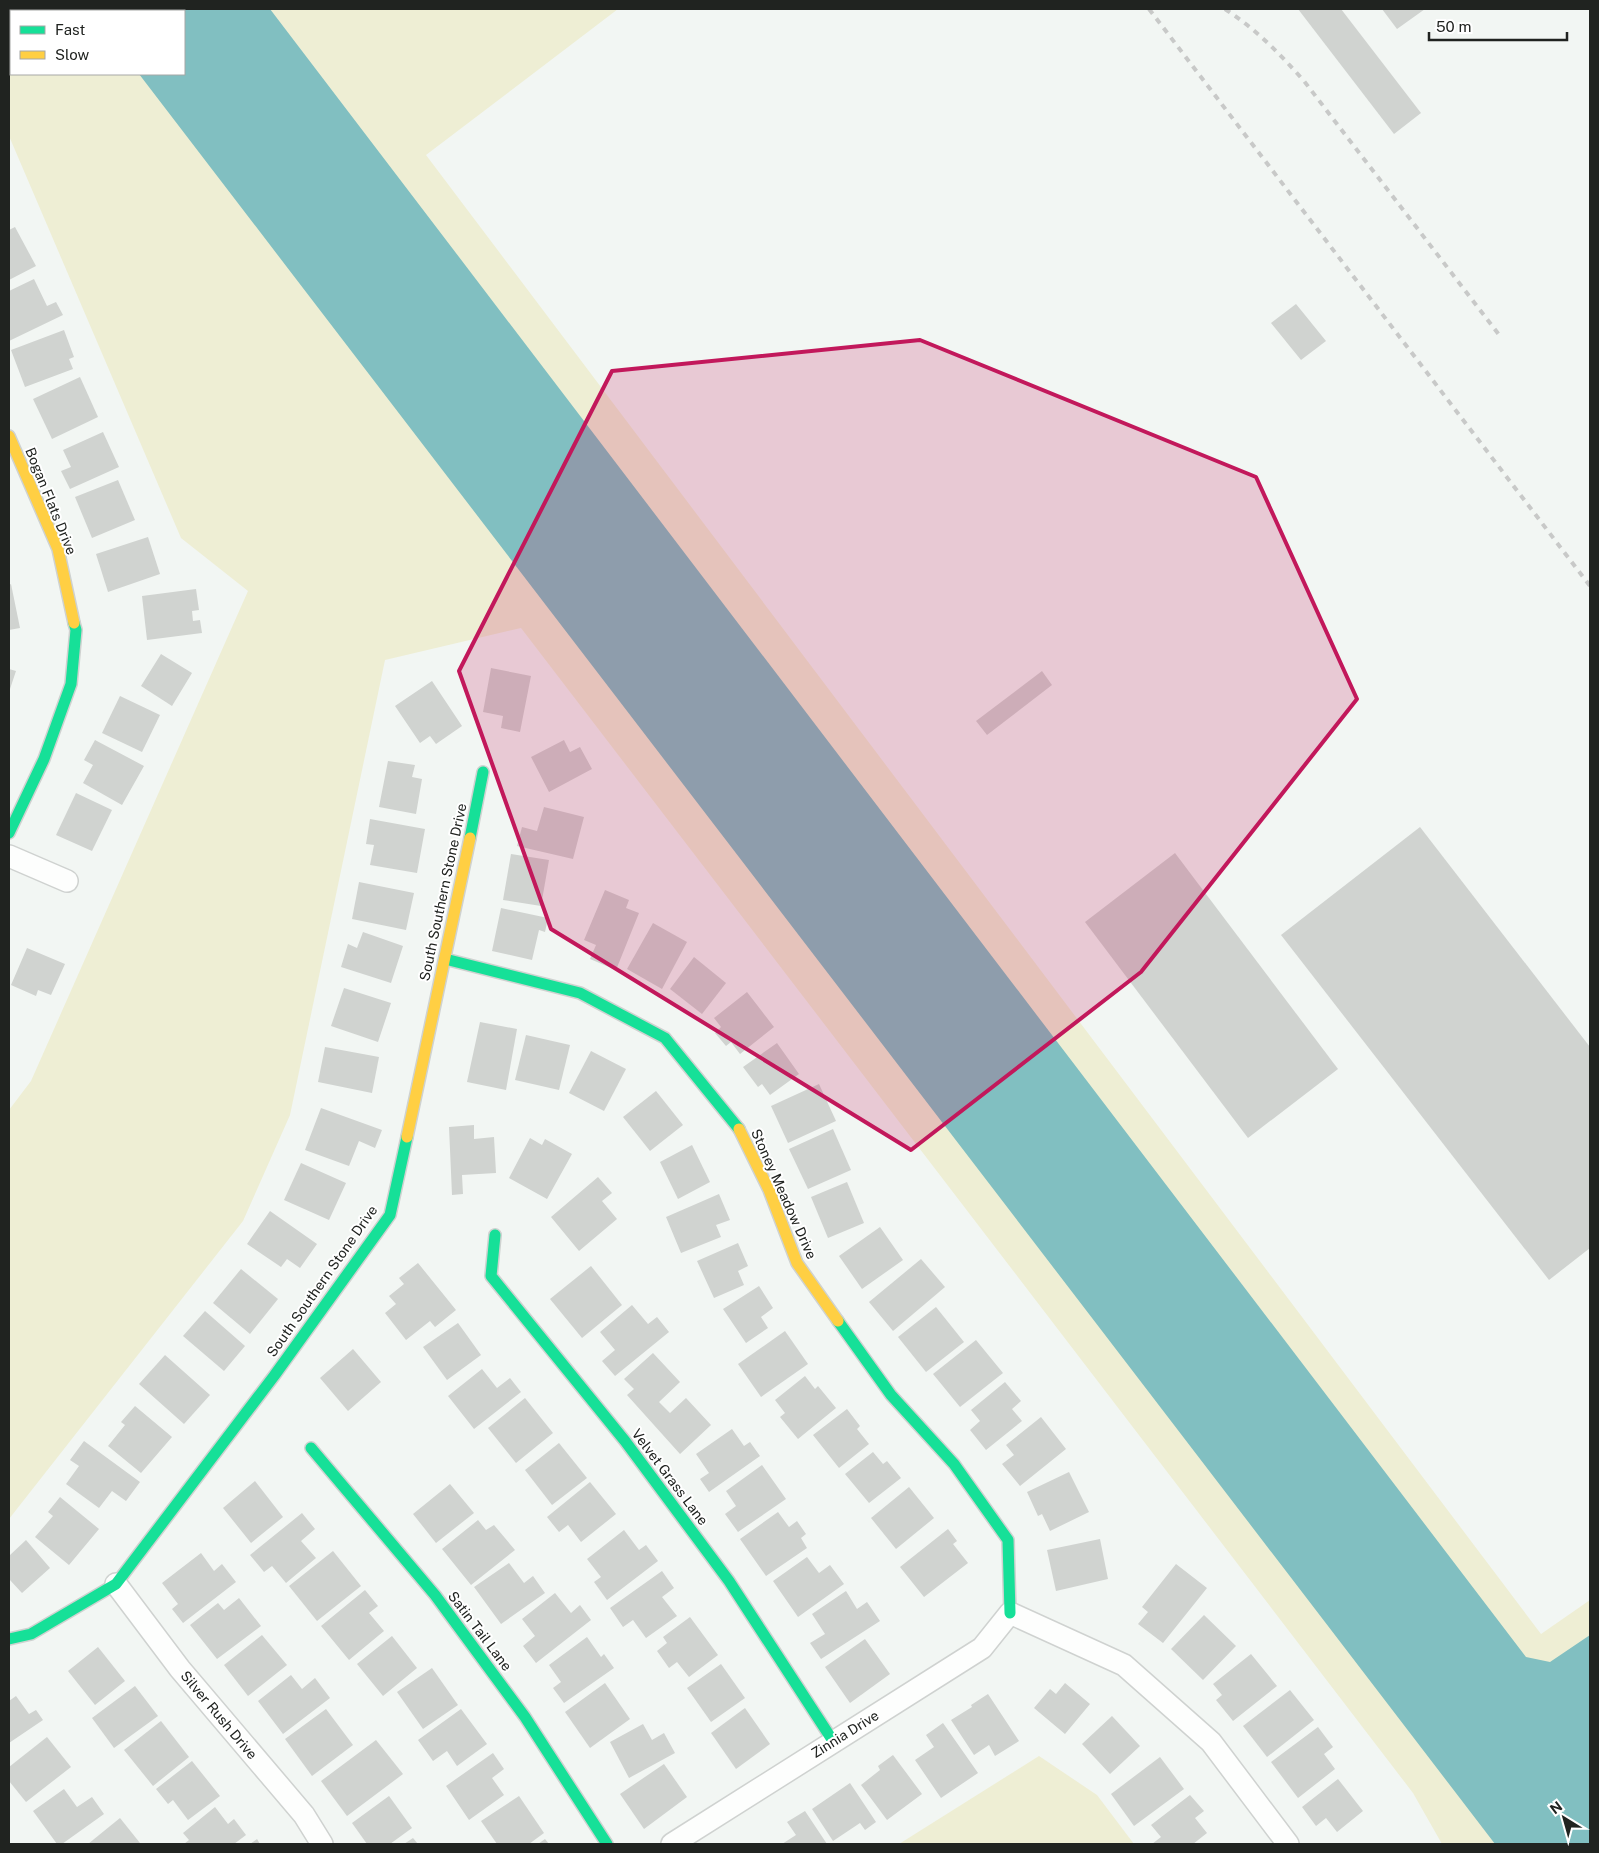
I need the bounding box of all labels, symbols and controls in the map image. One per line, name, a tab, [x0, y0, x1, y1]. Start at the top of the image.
legend	[10, 10, 185, 75]
scale bar	[1429, 10, 1566, 42]
text: 50 m	[1436, 18, 1471, 35]
text: Fast	[55, 21, 85, 38]
text: Slow	[55, 46, 90, 63]
street label: Bogan Flats Drive	[22, 445, 80, 557]
street label: South Southern Stone Drive	[416, 802, 470, 982]
street label: Stoney Meadow Drive	[748, 1126, 820, 1262]
street label: South Southern Stone Drive	[263, 1202, 381, 1360]
street label: Velvet Grass Lane	[629, 1426, 711, 1528]
street label: Satin Tail Lane	[445, 1588, 515, 1674]
street label: Silver Rush Drive	[177, 1668, 261, 1762]
street label: Zinnia Drive	[808, 1707, 882, 1761]
north arrow	[1539, 1793, 1589, 1843]
text: N	[1547, 1798, 1565, 1817]

